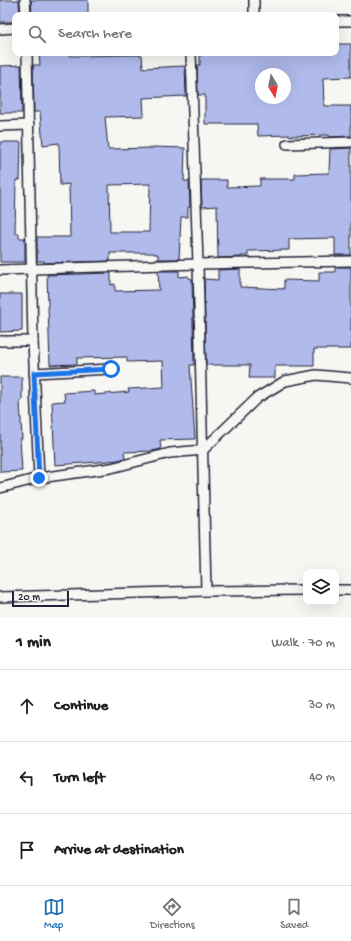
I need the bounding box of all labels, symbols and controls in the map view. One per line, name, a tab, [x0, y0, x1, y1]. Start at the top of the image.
search box	[12, 12, 339, 56]
icon: search	[26, 23, 48, 45]
text: Search here	[58, 25, 132, 43]
north arrow	[255, 68, 291, 104]
route start	[102, 360, 120, 378]
route end	[30, 469, 48, 487]
map controls	[303, 569, 339, 605]
button: layers	[303, 569, 339, 605]
scale bar	[12, 589, 69, 608]
text: 20 m	[18, 592, 40, 604]
text: 1 min	[16, 633, 51, 653]
text: Walk · 70 m	[271, 636, 335, 651]
icon: ahead	[16, 695, 38, 717]
text: Continue	[54, 697, 108, 715]
text: 30 m	[309, 698, 335, 713]
icon: left	[16, 767, 38, 789]
text: Turn left	[54, 769, 105, 787]
text: 40 m	[309, 770, 335, 785]
icon: arrive	[16, 839, 38, 861]
text: Arrive at destination	[54, 841, 184, 859]
tab: Map	[43, 896, 65, 932]
tab: Directions	[150, 896, 195, 932]
tab: Saved	[280, 896, 308, 932]

